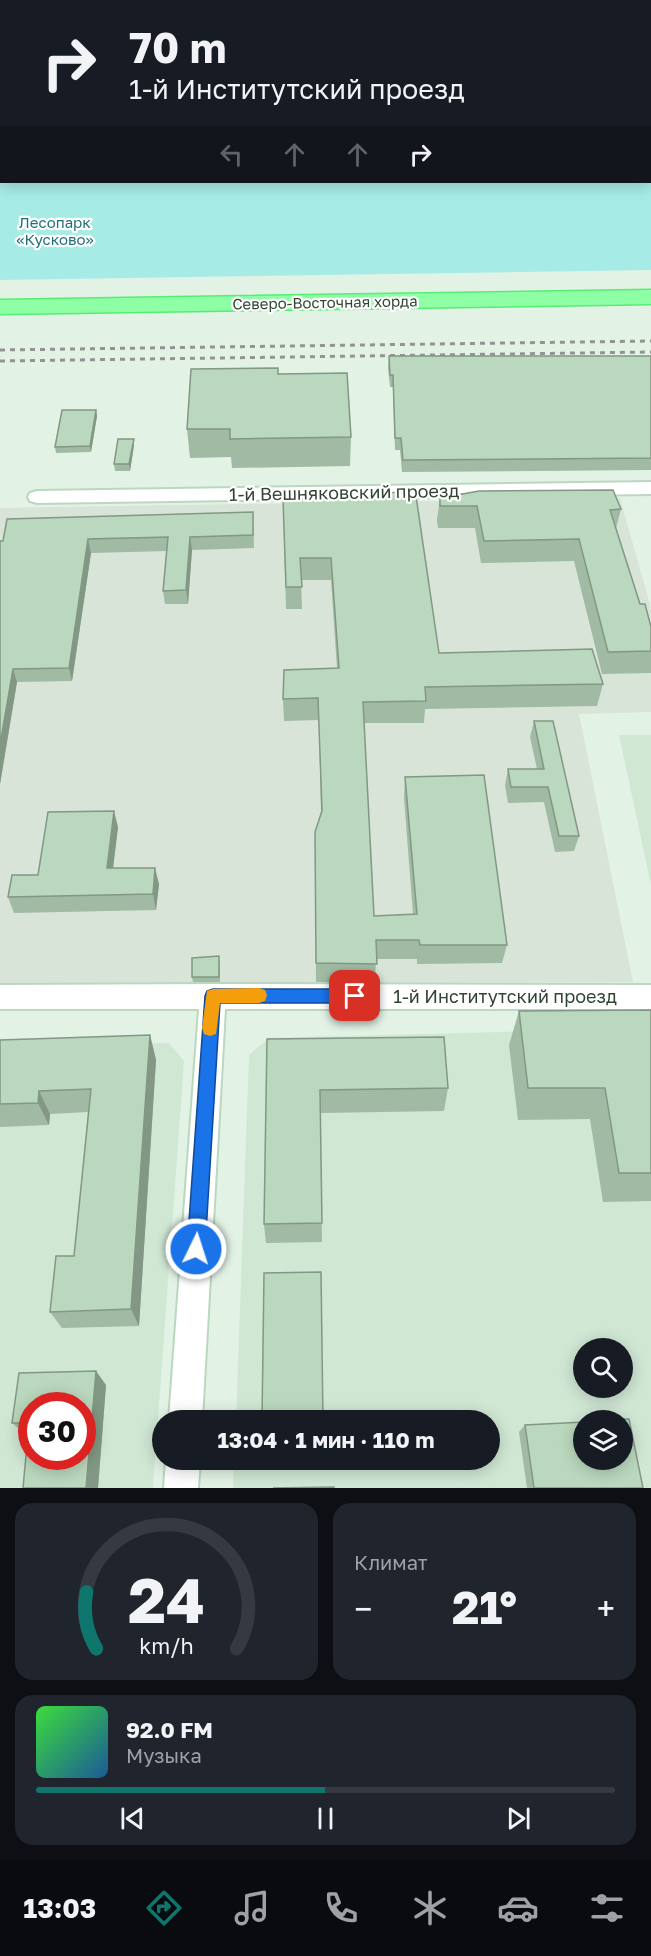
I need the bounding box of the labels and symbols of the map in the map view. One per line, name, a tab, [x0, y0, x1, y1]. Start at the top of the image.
park label: Лесопарк «Кусково»	[16, 213, 94, 248]
street label: Северо-Восточная хорда	[232, 291, 418, 313]
street label: 1-й Вешняковский проезд	[229, 479, 459, 505]
pin	[329, 970, 380, 1021]
street label: 1-й Институтский проезд	[393, 985, 617, 1007]
position arrow	[164, 1217, 228, 1281]
speed limit sign: 30	[18, 1392, 96, 1470]

